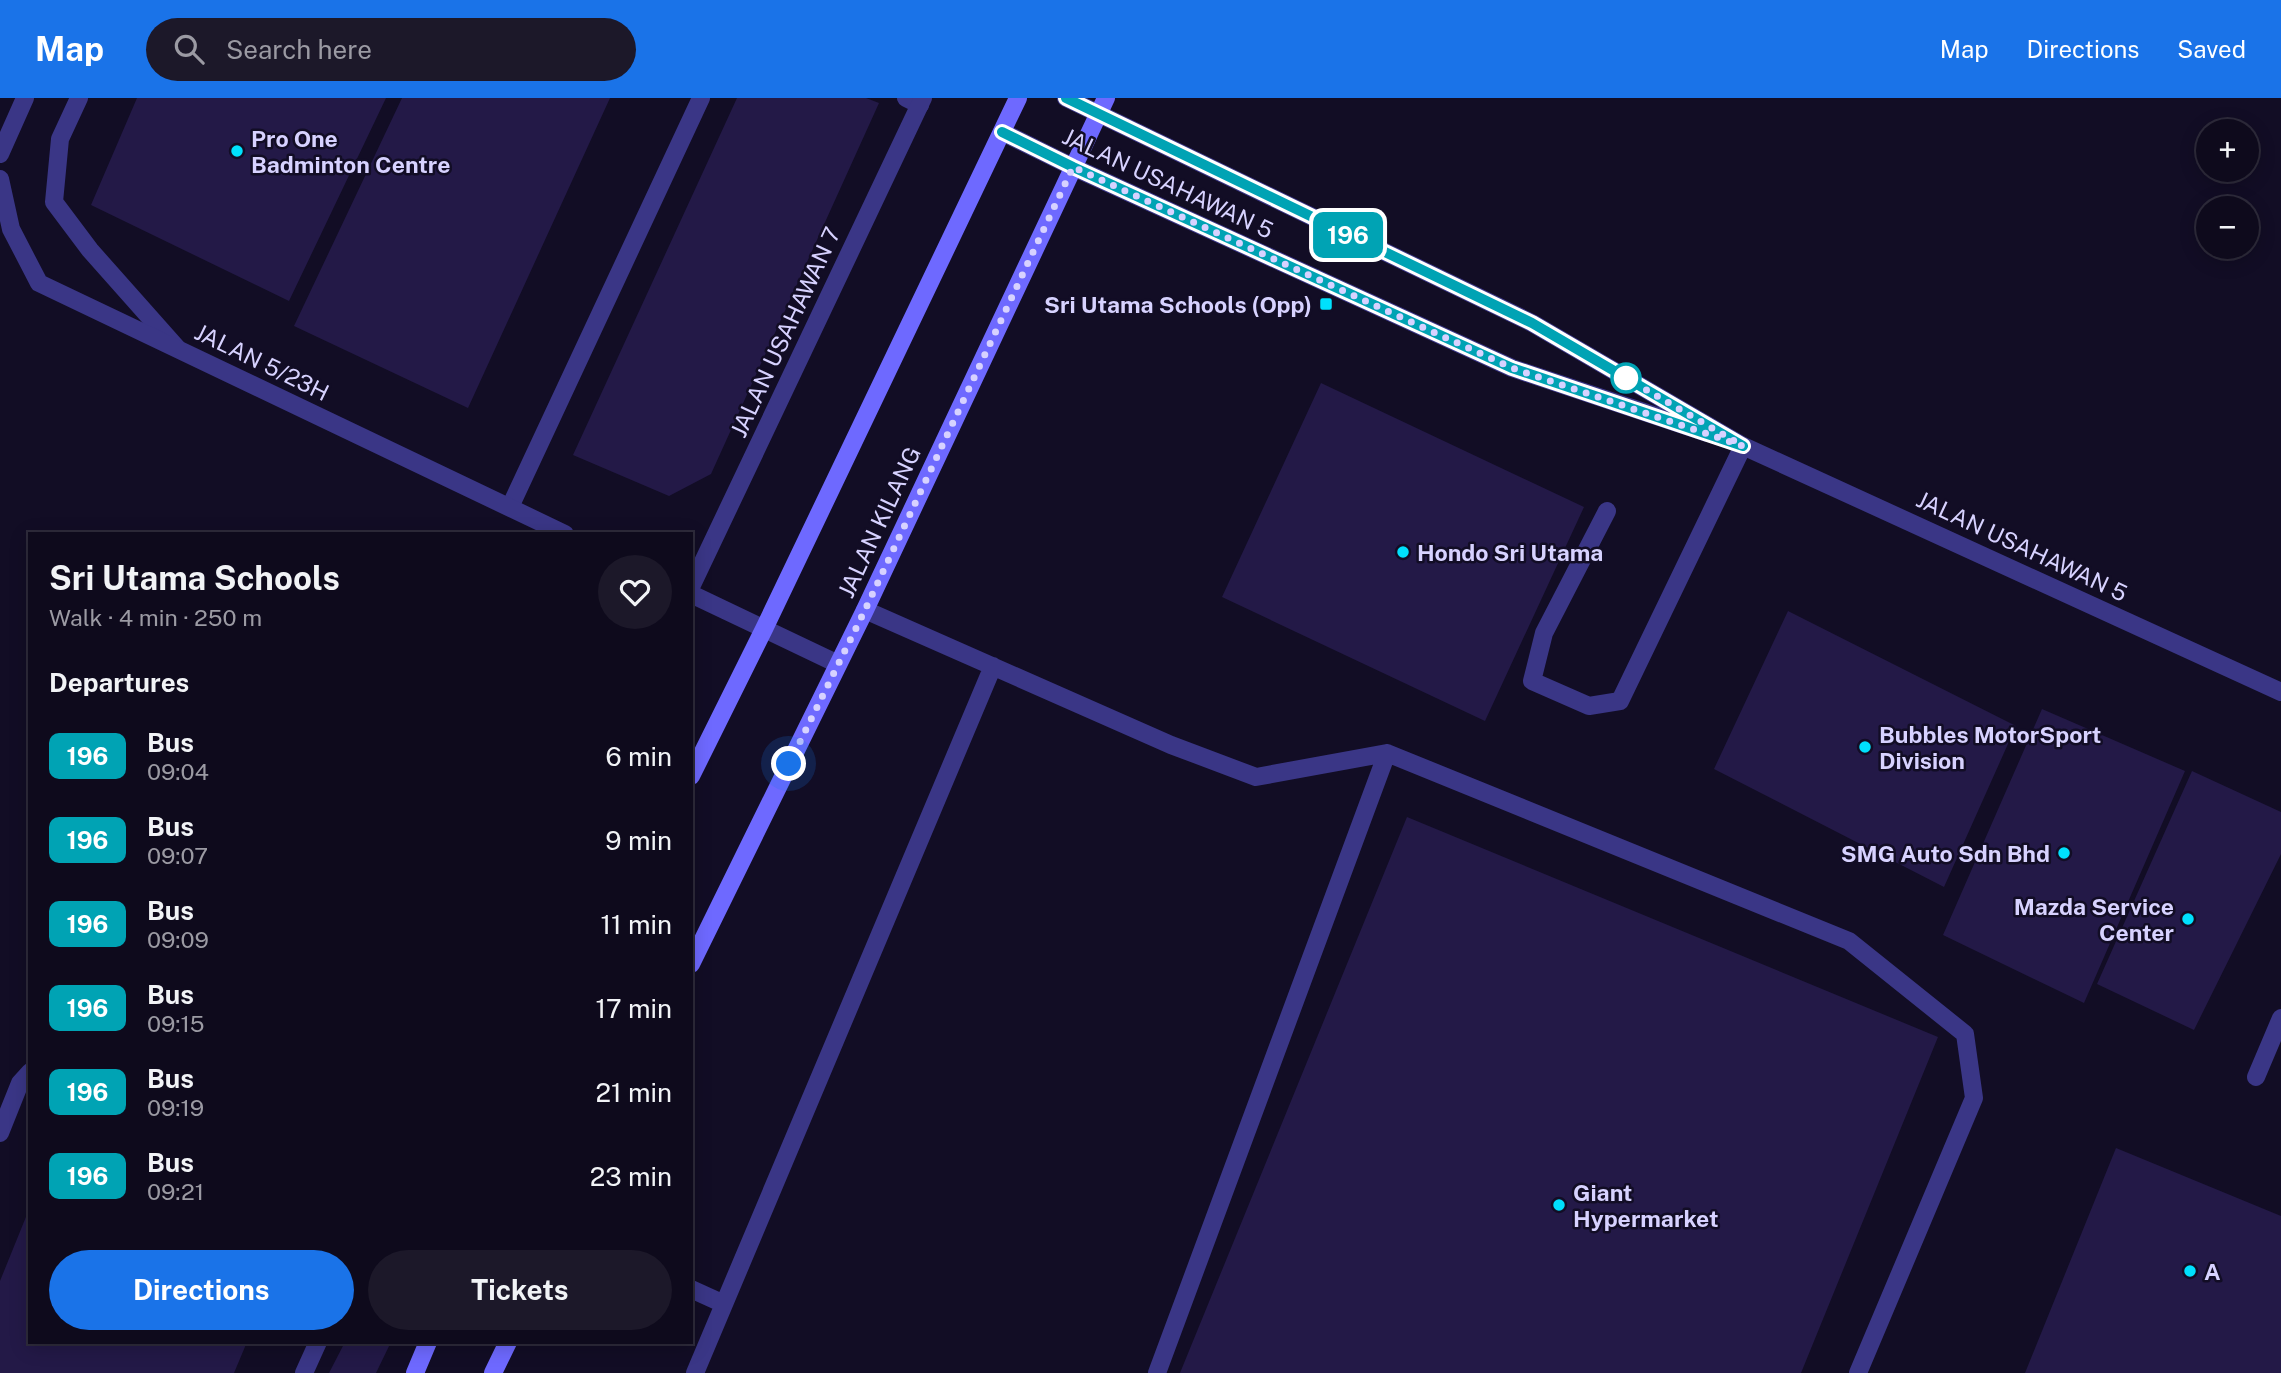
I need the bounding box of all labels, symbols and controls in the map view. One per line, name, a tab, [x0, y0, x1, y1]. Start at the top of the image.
search box	[146, 18, 636, 81]
text: Map	[35, 30, 104, 68]
icon: search	[170, 30, 208, 68]
text: Search here	[226, 34, 372, 65]
text: Map	[1940, 35, 1989, 63]
text: Directions	[2027, 35, 2139, 63]
text: Saved	[2177, 35, 2246, 63]
map controls	[2196, 119, 2259, 259]
button: +	[2196, 119, 2259, 182]
street label: JALAN USAHAWAN 5	[1058, 122, 1278, 244]
place label: Pro One Badminton Centre	[251, 125, 450, 178]
marker: Pro One Badminton Centre	[229, 143, 245, 159]
button: −	[2196, 196, 2259, 259]
line badge: 196	[1308, 212, 1388, 258]
text: 196	[1327, 221, 1369, 249]
street label: JALAN USAHAWAN 7	[724, 223, 846, 441]
place label: Sri Utama Schools (Opp)	[1044, 291, 1312, 318]
marker: Sri Utama Schools (Opp)	[1318, 296, 1334, 312]
street label: JALAN 5/23H	[190, 318, 334, 406]
unlabelled marker	[1611, 363, 1641, 393]
street label: JALAN KILANG	[832, 442, 926, 602]
street label: JALAN USAHAWAN 5	[1912, 485, 2132, 607]
place label: Hondo Sri Utama	[1417, 539, 1603, 566]
marker: Hondo Sri Utama	[1395, 544, 1411, 560]
button: heart	[598, 555, 672, 629]
text: Sri Utama Schools	[49, 559, 340, 597]
text: Walk · 4 min · 250 m	[49, 604, 262, 631]
text: Departures	[49, 667, 189, 698]
place label: Bubbles MotorSport Division	[1879, 721, 2101, 774]
text: Bus	[147, 727, 194, 758]
marker: Bubbles MotorSport Division	[1857, 739, 1873, 755]
text: 6 min	[605, 741, 672, 772]
text: 196	[67, 742, 108, 770]
your location	[771, 746, 806, 781]
text: 09:04	[147, 758, 209, 785]
text: Bus	[147, 811, 194, 842]
text: 9 min	[605, 825, 672, 856]
text: 196	[67, 826, 108, 854]
place label: SMG Auto Sdn Bhd	[1841, 840, 2050, 867]
text: 09:07	[147, 842, 208, 869]
marker: SMG Auto Sdn Bhd	[2056, 845, 2072, 861]
place label: Mazda Service Center	[2014, 893, 2174, 946]
text: Bus	[147, 895, 194, 926]
text: 11 min	[600, 909, 672, 940]
text: 196	[67, 910, 108, 938]
marker: Mazda Service Center	[2180, 911, 2196, 927]
text: 09:09	[147, 926, 209, 953]
text: Bus	[147, 979, 194, 1010]
text: 17 min	[595, 993, 672, 1024]
text: 196	[67, 994, 108, 1022]
text: 09:15	[147, 1010, 205, 1037]
text: Bus	[147, 1063, 194, 1094]
text: 21 min	[596, 1077, 672, 1108]
text: 196	[67, 1078, 108, 1106]
text: 09:19	[147, 1094, 204, 1121]
text: Bus	[147, 1147, 194, 1178]
text: 23 min	[590, 1161, 672, 1192]
text: 196	[67, 1162, 108, 1190]
text: 09:21	[147, 1178, 204, 1205]
place label: Giant Hypermarket	[1573, 1179, 1719, 1232]
marker: Giant Hypermarket	[1551, 1197, 1567, 1213]
button: Directions	[49, 1250, 354, 1330]
button: Tickets	[368, 1250, 672, 1330]
place label: A	[2204, 1258, 2221, 1285]
marker: A	[2182, 1263, 2198, 1279]

